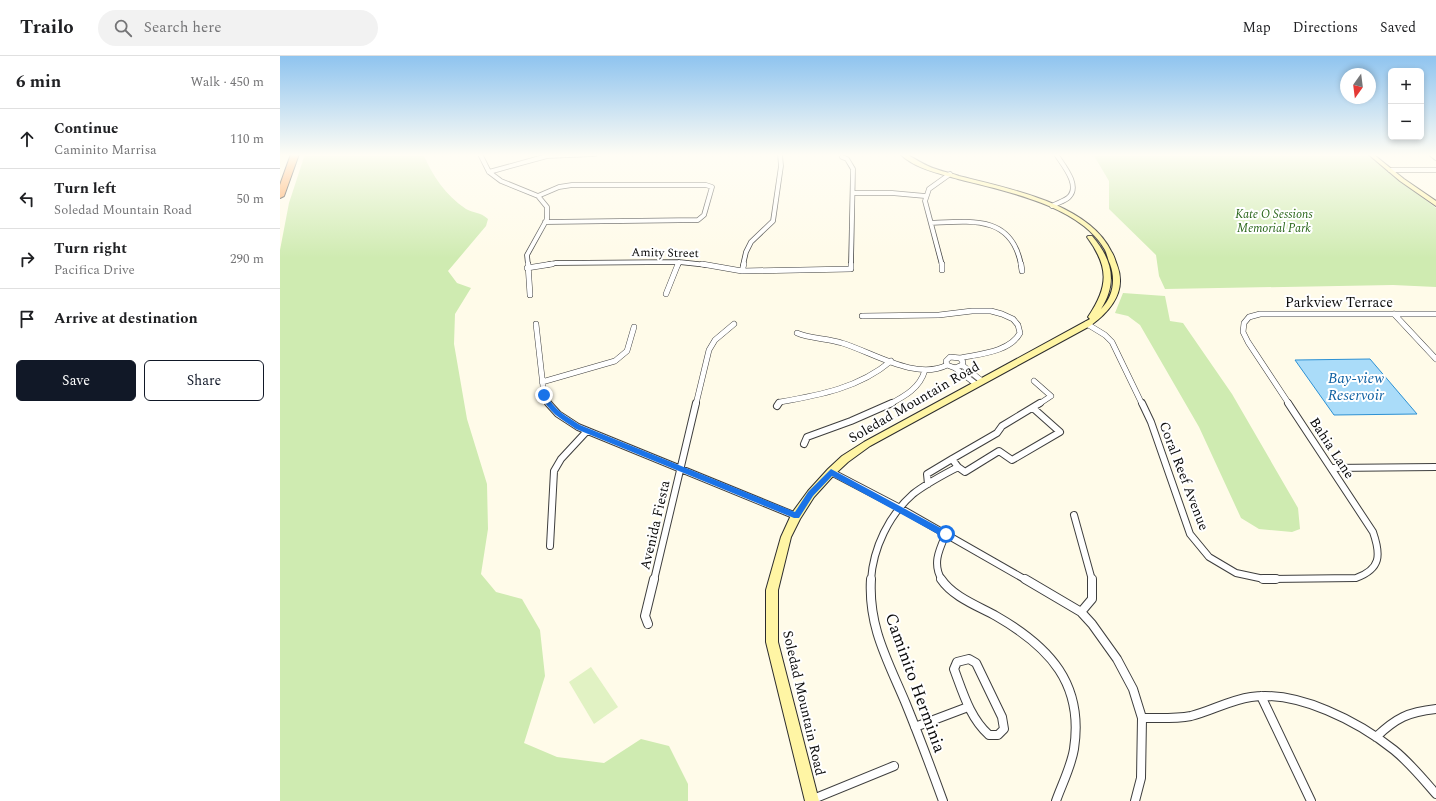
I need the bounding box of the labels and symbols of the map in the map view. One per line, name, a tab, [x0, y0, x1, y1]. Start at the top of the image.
north arrow	[1340, 68, 1376, 104]
park label: Kate O Sessions Memorial Park	[1235, 205, 1313, 238]
street label: Amity Street	[631, 243, 699, 263]
street label: Parkview Terrace	[1285, 292, 1393, 313]
street label: Soledad Mountain Road	[844, 356, 984, 448]
water label: Bay-view Reservoir	[1328, 367, 1385, 407]
route end	[535, 386, 553, 404]
street label: Bahia Lane	[1304, 413, 1360, 483]
street label: Coral Reef Avenue	[1154, 418, 1215, 534]
street label: Avenida Fiesta	[634, 478, 676, 572]
route start	[937, 525, 955, 543]
street label: Caminito Herminia	[878, 609, 953, 757]
street label: Soledad Mountain Road	[777, 628, 831, 778]

